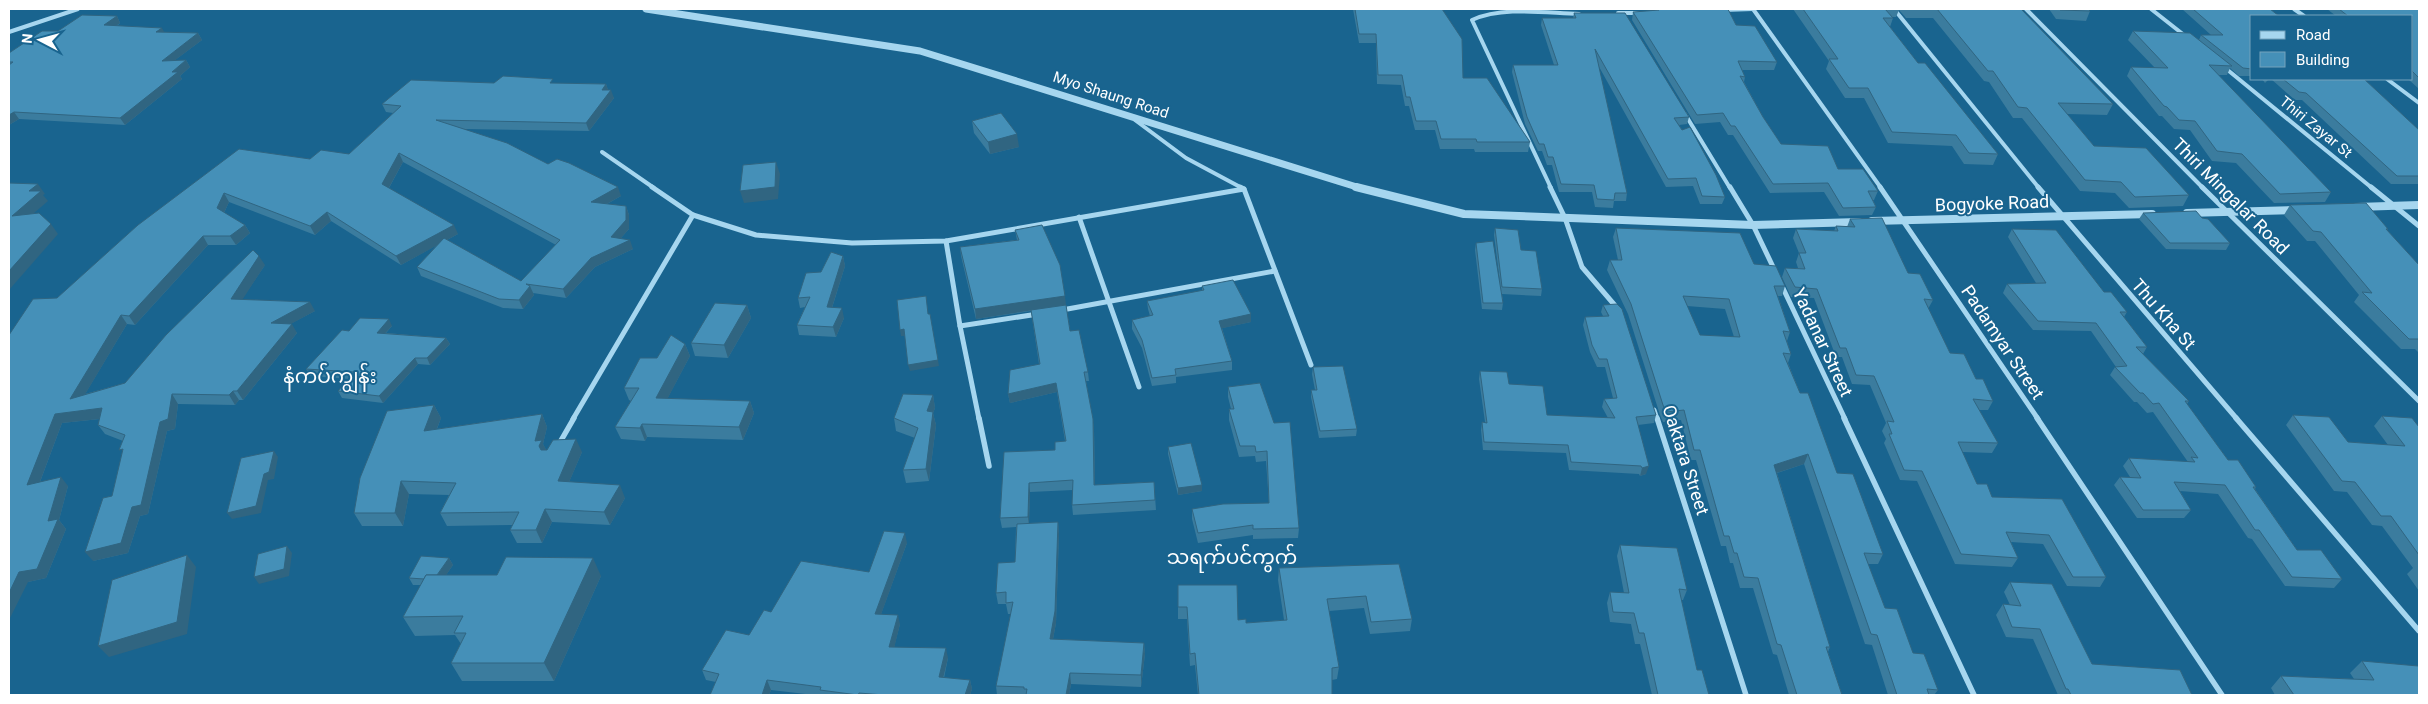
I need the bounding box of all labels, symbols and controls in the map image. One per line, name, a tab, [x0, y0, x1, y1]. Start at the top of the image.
north arrow	[15, 15, 65, 65]
legend	[2250, 15, 2413, 80]
text: Road	[2296, 26, 2330, 44]
text: N	[19, 33, 36, 44]
text: Building	[2296, 51, 2350, 69]
street label: Myo Shaung Road	[1051, 68, 1171, 122]
street label: Thiri Zayar St	[2276, 92, 2356, 162]
street label: Thiri Mingalar Road	[2168, 133, 2294, 259]
street label: Bogyoke Road	[1934, 191, 2050, 215]
street label: Thu Kha St	[2128, 274, 2201, 354]
street label: Padamyar Street	[1957, 281, 2049, 403]
street label: Yadanar Street	[1789, 284, 1857, 400]
district label: နံကပ်ကျွန်း	[283, 362, 377, 394]
street label: Oaktara Street	[1658, 402, 1714, 518]
district label: သရက်ပင်ကွက်	[1167, 543, 1297, 573]

